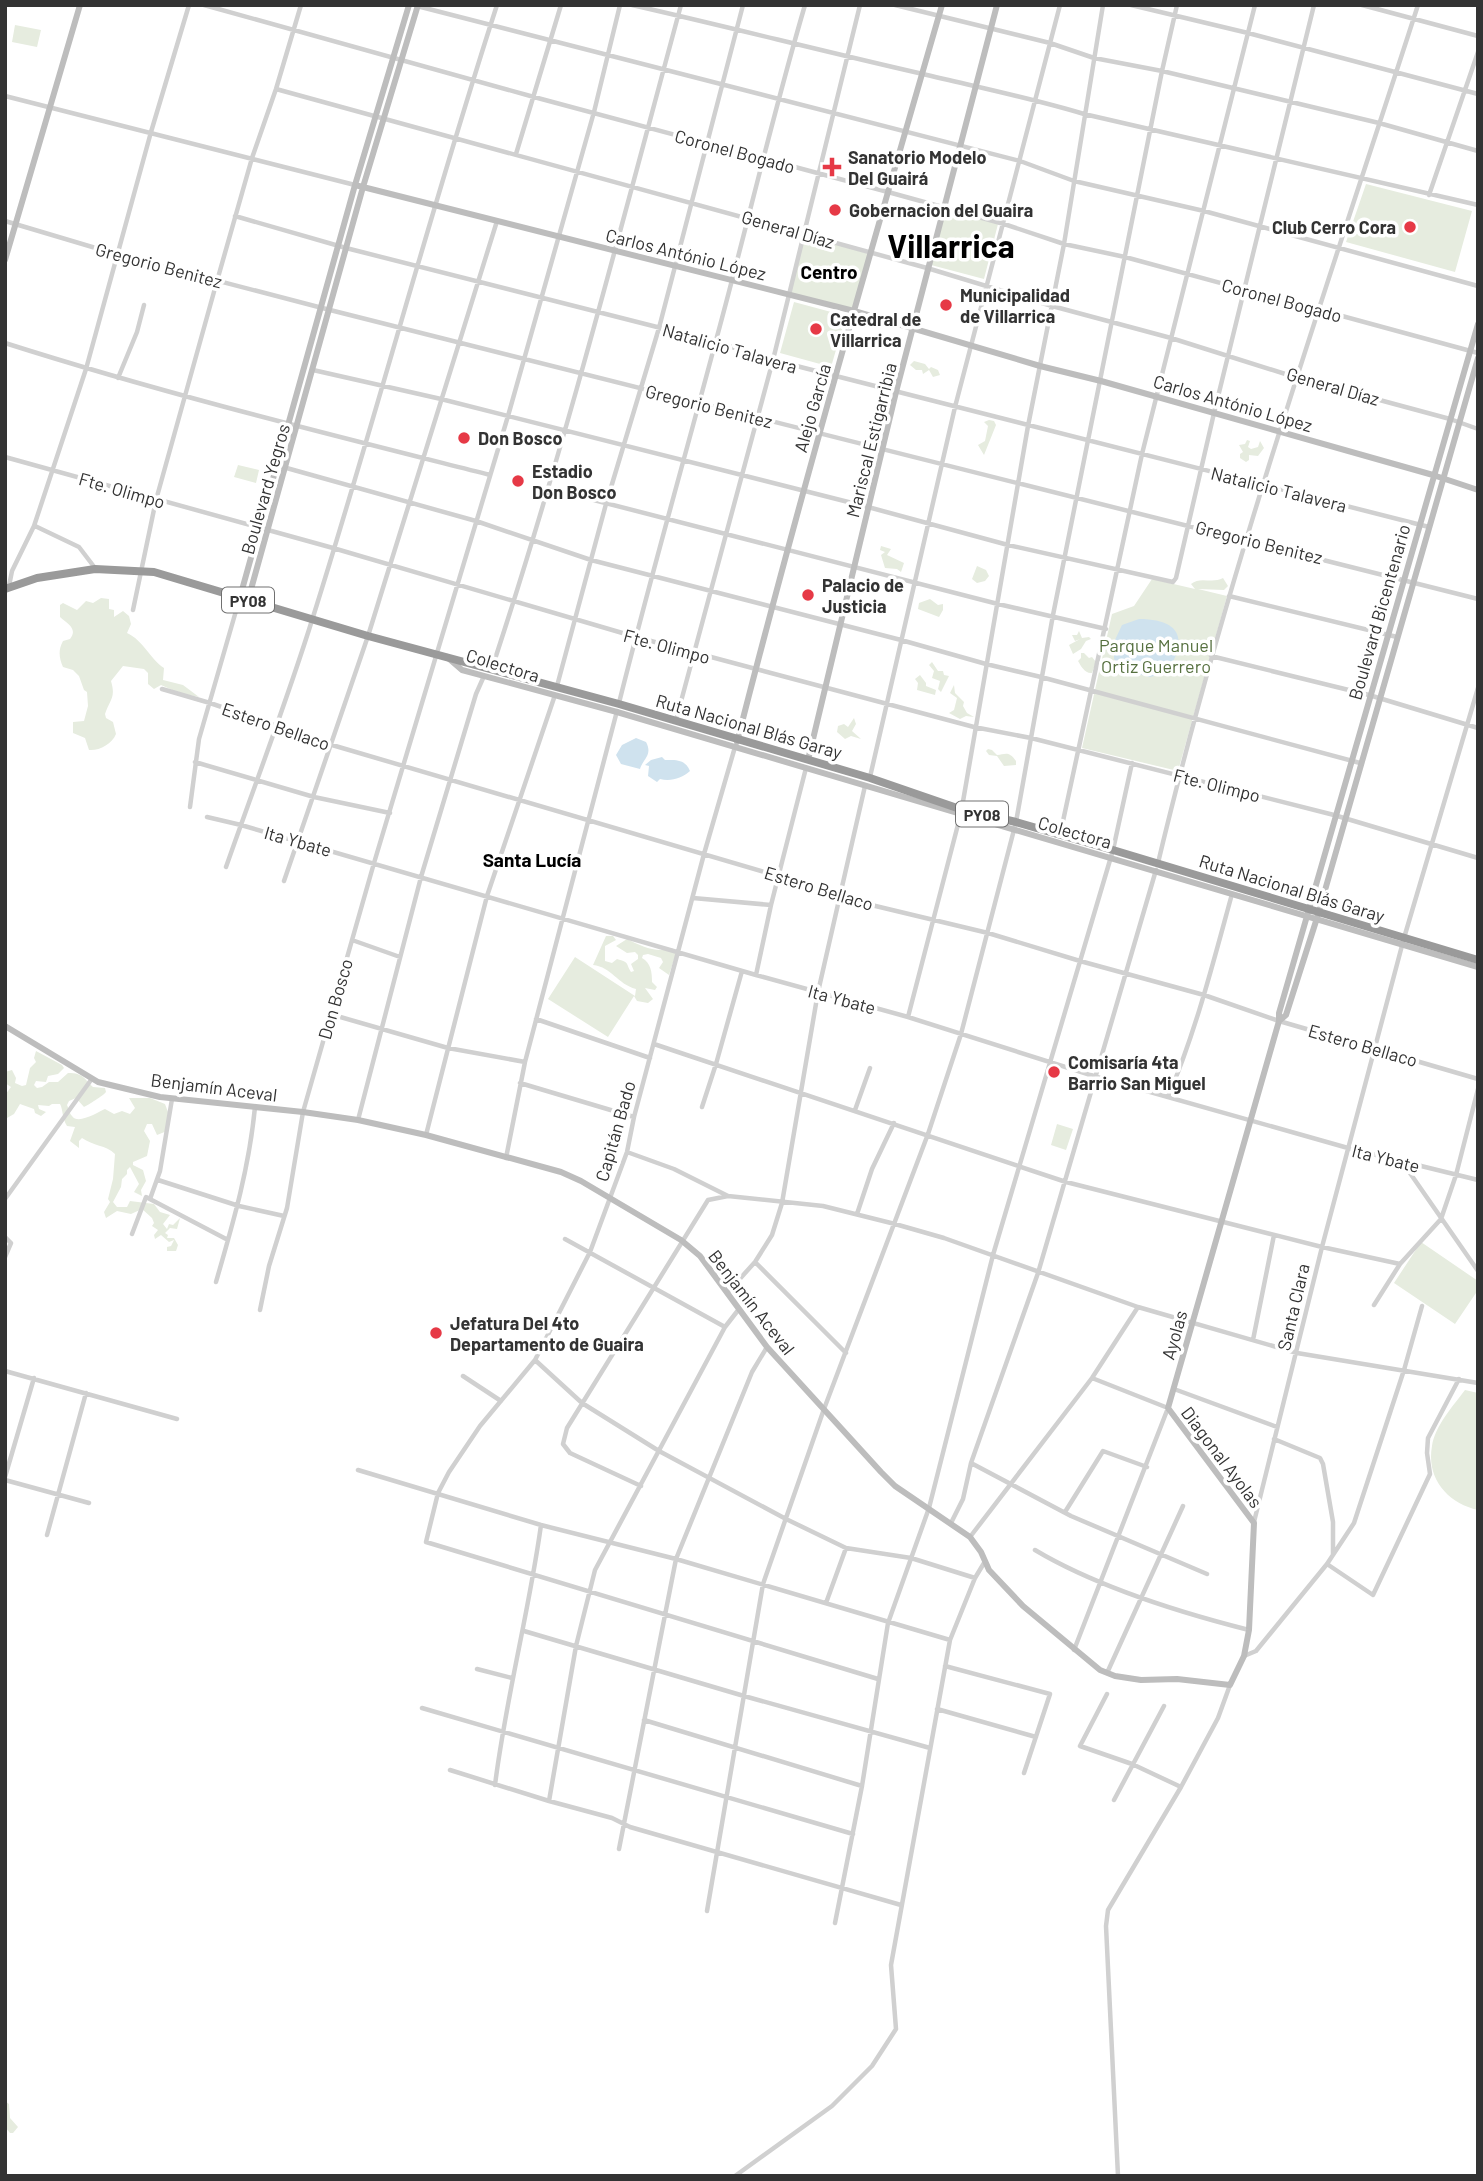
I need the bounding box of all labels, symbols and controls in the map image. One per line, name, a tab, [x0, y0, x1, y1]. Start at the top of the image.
street label: Coronel Bogado	[673, 124, 797, 178]
place label: Sanatorio Modelo Del Guairá	[848, 146, 986, 189]
marker: Sanatorio Modelo Del Guairá	[822, 157, 842, 177]
place label: Gobernacion del Guaira	[849, 199, 1033, 221]
marker: Gobernacion del Guaira	[827, 202, 843, 218]
street label: General Díaz	[739, 205, 837, 253]
place label: Club Cerro Cora	[1272, 216, 1396, 238]
marker: Club Cerro Cora	[1402, 219, 1418, 235]
street label: Carlos António López	[604, 223, 768, 285]
district label: Villarrica	[887, 226, 1015, 264]
street label: Gregorio Benitez	[93, 238, 225, 292]
district label: Centro	[800, 260, 858, 283]
street label: Coronel Bogado	[1220, 273, 1344, 327]
place label: Municipalidad de Villarrica	[960, 284, 1070, 327]
marker: Municipalidad de Villarrica	[938, 297, 954, 313]
place label: Catedral de Villarrica	[830, 308, 921, 351]
street label: Natalicio Talavera	[660, 318, 800, 378]
marker: Catedral de Villarrica	[808, 321, 824, 337]
street label: Mariscal Estigarribia	[841, 360, 901, 520]
street label: Alejo García	[789, 361, 835, 455]
street label: General Díaz	[1284, 362, 1382, 410]
street label: Carlos António López	[1151, 370, 1315, 436]
street label: Gregorio Benitez	[643, 380, 775, 432]
street label: Boulevard Yegros	[236, 421, 294, 557]
place label: Don Bosco	[478, 427, 562, 449]
marker: Don Bosco	[456, 430, 472, 446]
place label: Estadio Don Bosco	[532, 460, 616, 503]
street label: Natalicio Talavera	[1209, 462, 1349, 516]
street label: Fte. Olimpo	[76, 467, 168, 513]
marker: Estadio Don Bosco	[510, 473, 526, 489]
street label: Gregorio Benitez	[1193, 516, 1325, 568]
street label: Boulevard Bicentenario	[1343, 522, 1415, 702]
place label: Palacio de Justicia	[822, 574, 904, 617]
road number: PY08	[222, 587, 274, 612]
marker: Palacio de Justicia	[800, 587, 816, 603]
street label: Fte. Olimpo	[621, 624, 713, 668]
park label: Parque Manuel Ortiz Guerrero	[1099, 634, 1213, 677]
street label: Colectora	[464, 643, 542, 687]
street label: Ruta Nacional Blás Garay	[653, 689, 845, 763]
street label: Estero Bellaco	[219, 697, 333, 755]
street label: Fte. Olimpo	[1171, 764, 1263, 806]
road number: PY08	[956, 802, 1008, 827]
street label: Colectora	[1036, 811, 1114, 853]
street label: Ita Ybate	[262, 821, 334, 861]
district label: Santa Lucía	[483, 848, 581, 871]
street label: Ruta Nacional Blás Garay	[1197, 849, 1387, 927]
street label: Estero Bellaco	[762, 861, 876, 915]
street label: Don Bosco	[313, 956, 357, 1042]
street label: Ita Ybate	[806, 979, 878, 1019]
street label: Estero Bellaco	[1306, 1019, 1420, 1071]
place label: Comisaría 4ta Barrio San Miguel	[1068, 1051, 1206, 1094]
marker: Comisaría 4ta Barrio San Miguel	[1046, 1064, 1062, 1080]
street label: Benjamín Aceval	[150, 1068, 278, 1106]
street label: Capitán Bado	[590, 1078, 640, 1184]
street label: Ita Ybate	[1350, 1139, 1422, 1177]
street label: Benjamín Aceval	[704, 1245, 800, 1359]
street label: Santa Clara	[1272, 1261, 1314, 1353]
street label: Ayolas	[1157, 1308, 1191, 1362]
place label: Jefatura Del 4to Departamento de Guaira	[450, 1312, 644, 1355]
marker: Jefatura Del 4to Departamento de Guaira	[428, 1325, 444, 1341]
street label: Diagonal Ayolas	[1177, 1402, 1267, 1512]

